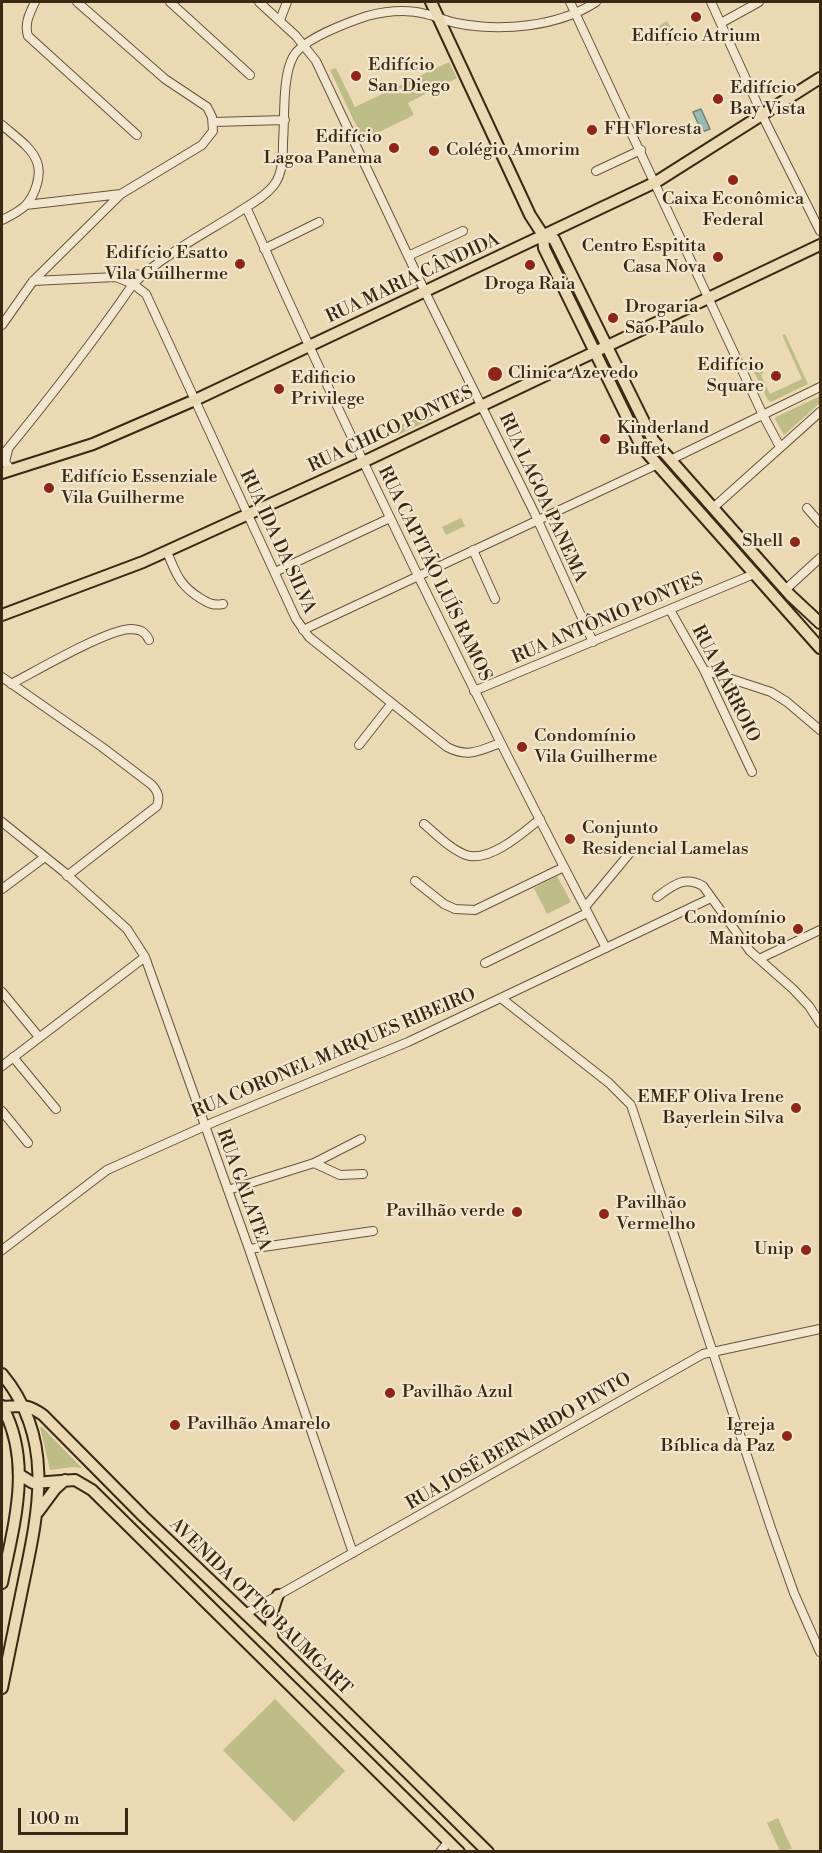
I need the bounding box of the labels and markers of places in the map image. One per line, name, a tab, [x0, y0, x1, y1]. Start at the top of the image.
marker: Edifício Atrium	[689, 10, 703, 24]
place label: Edifício Atrium	[631, 26, 761, 48]
place label: Edifício San Diego	[368, 55, 450, 98]
marker: Edifício San Diego	[349, 69, 363, 83]
place label: Edifício Bay Vista	[730, 78, 806, 121]
marker: Edifício Bay Vista	[711, 92, 725, 106]
place label: FH Floresta	[604, 119, 702, 141]
marker: FH Floresta	[585, 123, 599, 137]
place label: Edifício Lagoa Panema	[264, 127, 382, 170]
place label: Colégio Amorim	[446, 140, 580, 162]
marker: Edifício Lagoa Panema	[387, 141, 401, 155]
marker: Colégio Amorim	[427, 144, 441, 158]
marker: Caixa Econômica Federal	[726, 173, 740, 187]
place label: Caixa Econômica Federal	[662, 189, 804, 232]
place label: Centro Espitita Casa Nova	[582, 236, 706, 278]
place label: Edifício Esatto Vila Guilherme	[104, 243, 228, 286]
marker: Centro Espitita Casa Nova	[711, 250, 725, 264]
marker: Edifício Esatto Vila Guilherme	[233, 257, 247, 271]
marker: Droga Raia	[523, 258, 537, 272]
place label: Droga Raia	[485, 274, 575, 296]
place label: Drogaria São Paulo	[625, 297, 704, 340]
marker: Drogaria São Paulo	[606, 311, 620, 325]
place label: Edifício Square	[697, 355, 764, 398]
place label: Clinica Azevedo	[508, 363, 638, 385]
marker: Clinica Azevedo	[486, 365, 504, 383]
place label: Edificio Privilege	[291, 368, 365, 410]
marker: Edifício Square	[769, 369, 783, 383]
marker: Edificio Privilege	[272, 382, 286, 396]
place label: Kinderland Buffet	[617, 418, 709, 460]
marker: Kinderland Buffet	[598, 432, 612, 446]
place label: Edifício Essenziale Vila Guilherme	[61, 467, 218, 510]
marker: Edifício Essenziale Vila Guilherme	[42, 481, 56, 495]
place label: Shell	[742, 531, 783, 553]
marker: Shell	[788, 535, 802, 549]
place label: Condomínio Vila Guilherme	[534, 726, 658, 768]
marker: Condomínio Vila Guilherme	[515, 740, 529, 754]
place label: Conjunto Residencial Lamelas	[582, 818, 749, 860]
marker: Conjunto Residencial Lamelas	[563, 832, 577, 846]
place label: Condomínio Manitoba	[684, 908, 786, 950]
marker: Condomínio Manitoba	[791, 922, 805, 936]
place label: EMEF Oliva Irene Bayerlein Silva	[637, 1087, 784, 1130]
marker: EMEF Oliva Irene Bayerlein Silva	[789, 1101, 803, 1115]
place label: Pavilhão Vermelho	[616, 1193, 696, 1236]
place label: Pavilhão verde	[386, 1201, 505, 1223]
marker: Pavilhão verde	[510, 1205, 524, 1219]
marker: Pavilhão Vermelho	[597, 1207, 611, 1221]
place label: Unip	[754, 1239, 794, 1261]
marker: Unip	[799, 1243, 813, 1257]
place label: Pavilhão Azul	[402, 1382, 513, 1404]
marker: Pavilhão Azul	[383, 1386, 397, 1400]
place label: Pavilhão Amarelo	[187, 1414, 331, 1436]
place label: Igreja Bíblica da Paz	[661, 1415, 775, 1458]
marker: Pavilhão Amarelo	[168, 1418, 182, 1432]
marker: Igreja Bíblica da Paz	[780, 1429, 794, 1443]

